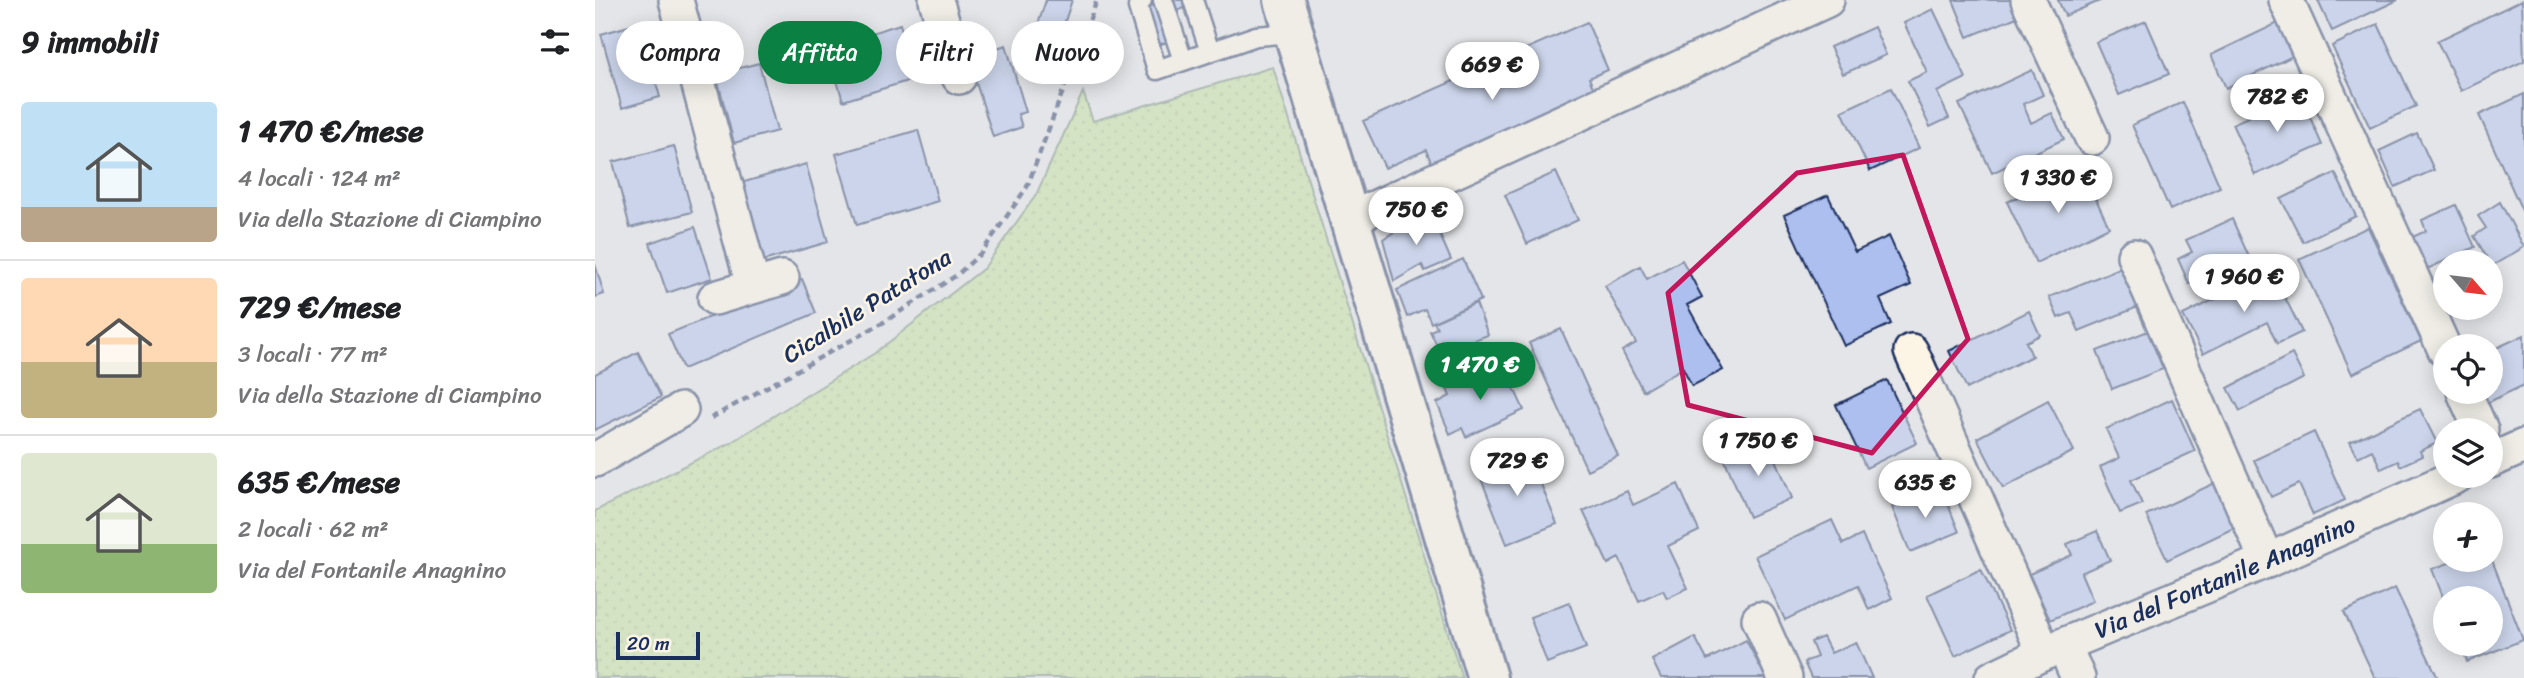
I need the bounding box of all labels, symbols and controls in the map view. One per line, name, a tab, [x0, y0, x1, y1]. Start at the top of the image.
text: 9 immobili	[21, 15, 158, 69]
chip: Compra	[616, 21, 744, 84]
chip: Affitta	[758, 21, 882, 84]
chip: Filtri	[896, 21, 997, 84]
chip: Nuovo	[1011, 21, 1124, 84]
icon: filters	[536, 23, 574, 61]
pin: 669 €	[1443, 42, 1541, 102]
text: 669 €	[1461, 44, 1523, 85]
pin: 782 €	[2228, 74, 2326, 134]
text: 782 €	[2246, 76, 2308, 117]
text: 1 470 €/mese	[238, 104, 424, 158]
icon: home	[77, 130, 161, 214]
pin: 1 330 €	[1993, 156, 2123, 215]
text: 1 330 €	[2020, 157, 2096, 198]
text: 4 locali · 124 m²	[238, 158, 401, 199]
pin: 750 €	[1367, 188, 1465, 247]
text: 750 €	[1385, 189, 1447, 230]
text: Via della Stazione di Ciampino	[238, 199, 542, 240]
street label: Cicalbile Patatona	[774, 236, 961, 375]
north arrow	[2433, 250, 2503, 320]
map controls	[2433, 250, 2503, 656]
pin: 1 960 €	[2179, 254, 2309, 314]
text: 1 960 €	[2205, 256, 2283, 297]
text: 729 €/mese	[238, 280, 401, 334]
icon: home	[77, 306, 161, 390]
text: 3 locali · 77 m²	[238, 334, 388, 375]
button: locate	[2433, 334, 2503, 404]
pin: 1 470 €	[1415, 342, 1545, 402]
text: 1 470 €	[1440, 344, 1520, 385]
text: Via della Stazione di Ciampino	[238, 375, 542, 416]
button: layers	[2433, 418, 2503, 488]
pin: 1 750 €	[1693, 419, 1823, 478]
text: 1 750 €	[1719, 420, 1797, 461]
pin: 729 €	[1468, 438, 1566, 498]
text: 729 €	[1486, 440, 1548, 481]
text: 635 €/mese	[238, 455, 400, 509]
pin: 635 €	[1876, 461, 1974, 520]
text: 635 €	[1895, 462, 1956, 503]
icon: home	[77, 481, 161, 565]
button: +	[2433, 502, 2503, 572]
street label: Via del Fontanile Anagnino	[2088, 503, 2362, 651]
text: 2 locali · 62 m²	[238, 509, 389, 550]
text: Via del Fontanile Anagnino	[238, 550, 506, 591]
button: −	[2433, 586, 2503, 656]
text: 20 m	[627, 627, 670, 660]
scale bar	[616, 629, 700, 661]

